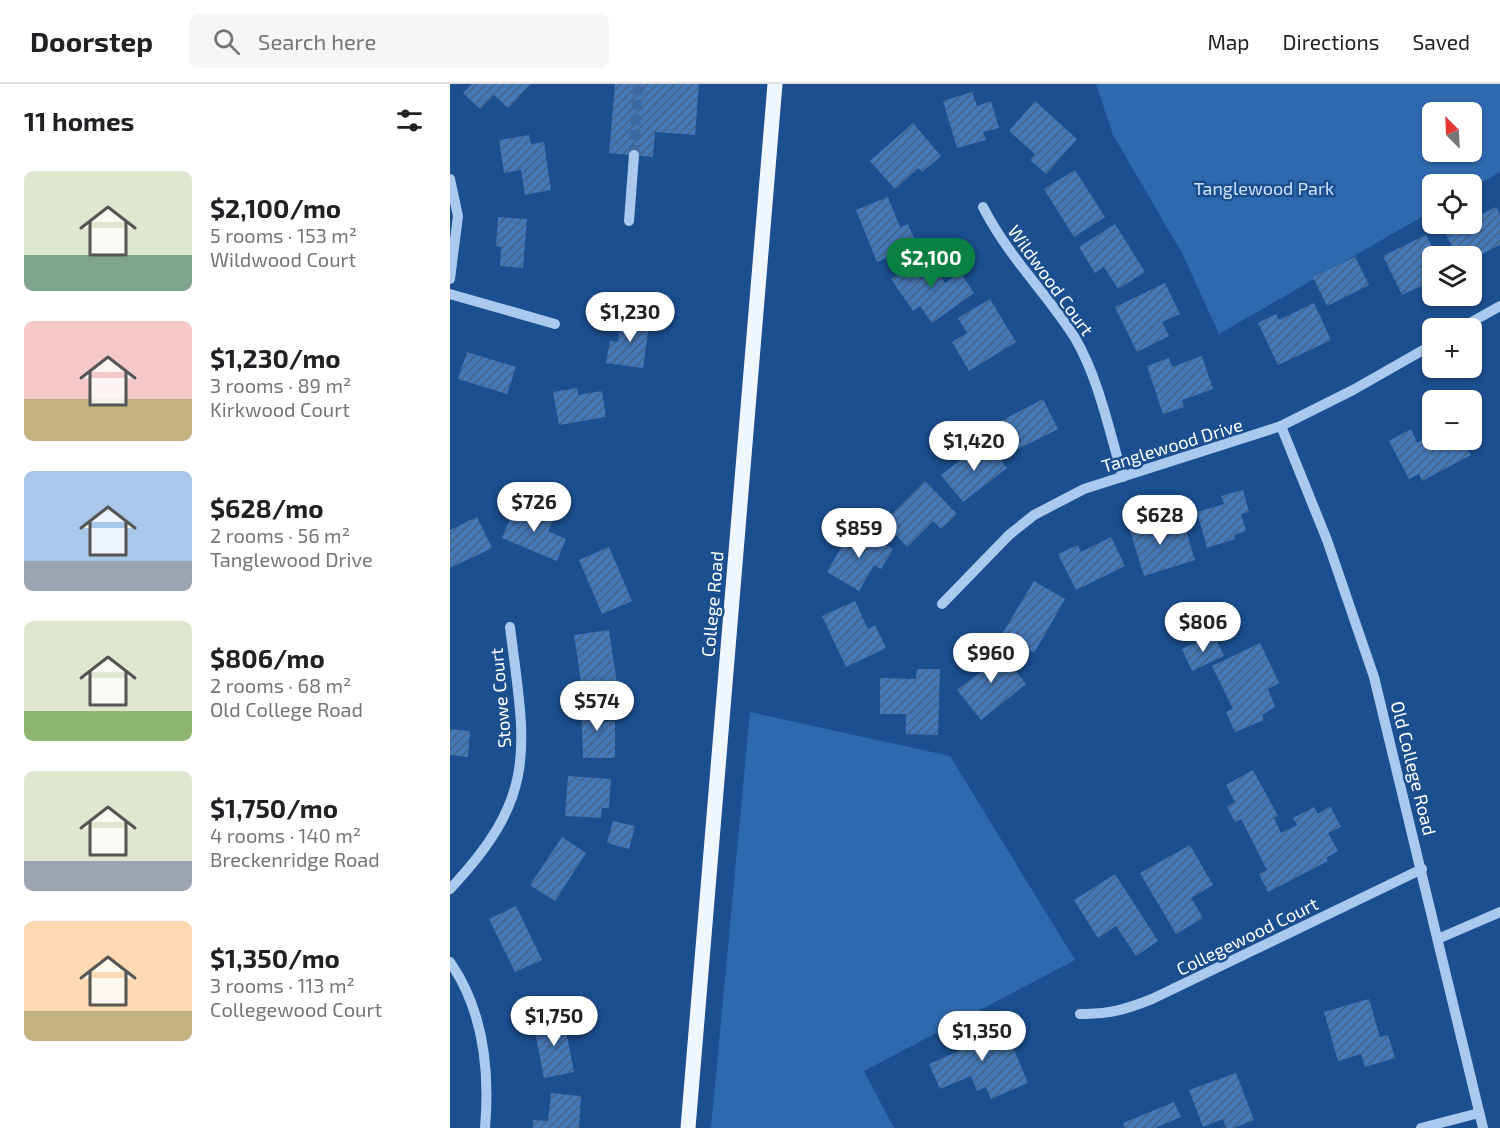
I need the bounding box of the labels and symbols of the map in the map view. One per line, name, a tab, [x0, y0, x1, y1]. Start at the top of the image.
north arrow	[1422, 102, 1482, 162]
park label: Tanglewood Park	[1194, 177, 1334, 199]
street label: Wildwood Court	[1003, 220, 1099, 340]
pin: $2,100	[882, 238, 980, 289]
pin: $1,230	[581, 292, 679, 343]
street label: Tanglewood Drive	[1099, 413, 1245, 477]
pin: $1,420	[925, 421, 1023, 472]
pin: $726	[498, 482, 570, 533]
pin: $628	[1124, 495, 1196, 546]
pin: $859	[823, 508, 895, 559]
street label: College Road	[696, 550, 728, 658]
pin: $806	[1167, 602, 1239, 653]
pin: $960	[955, 633, 1027, 684]
street label: Stowe Court	[485, 647, 515, 749]
pin: $574	[561, 681, 633, 732]
street label: Old College Road	[1387, 699, 1441, 837]
street label: Collegewood Court	[1173, 892, 1322, 980]
pin: $1,750	[505, 996, 603, 1047]
pin: $1,350	[933, 1011, 1031, 1062]

